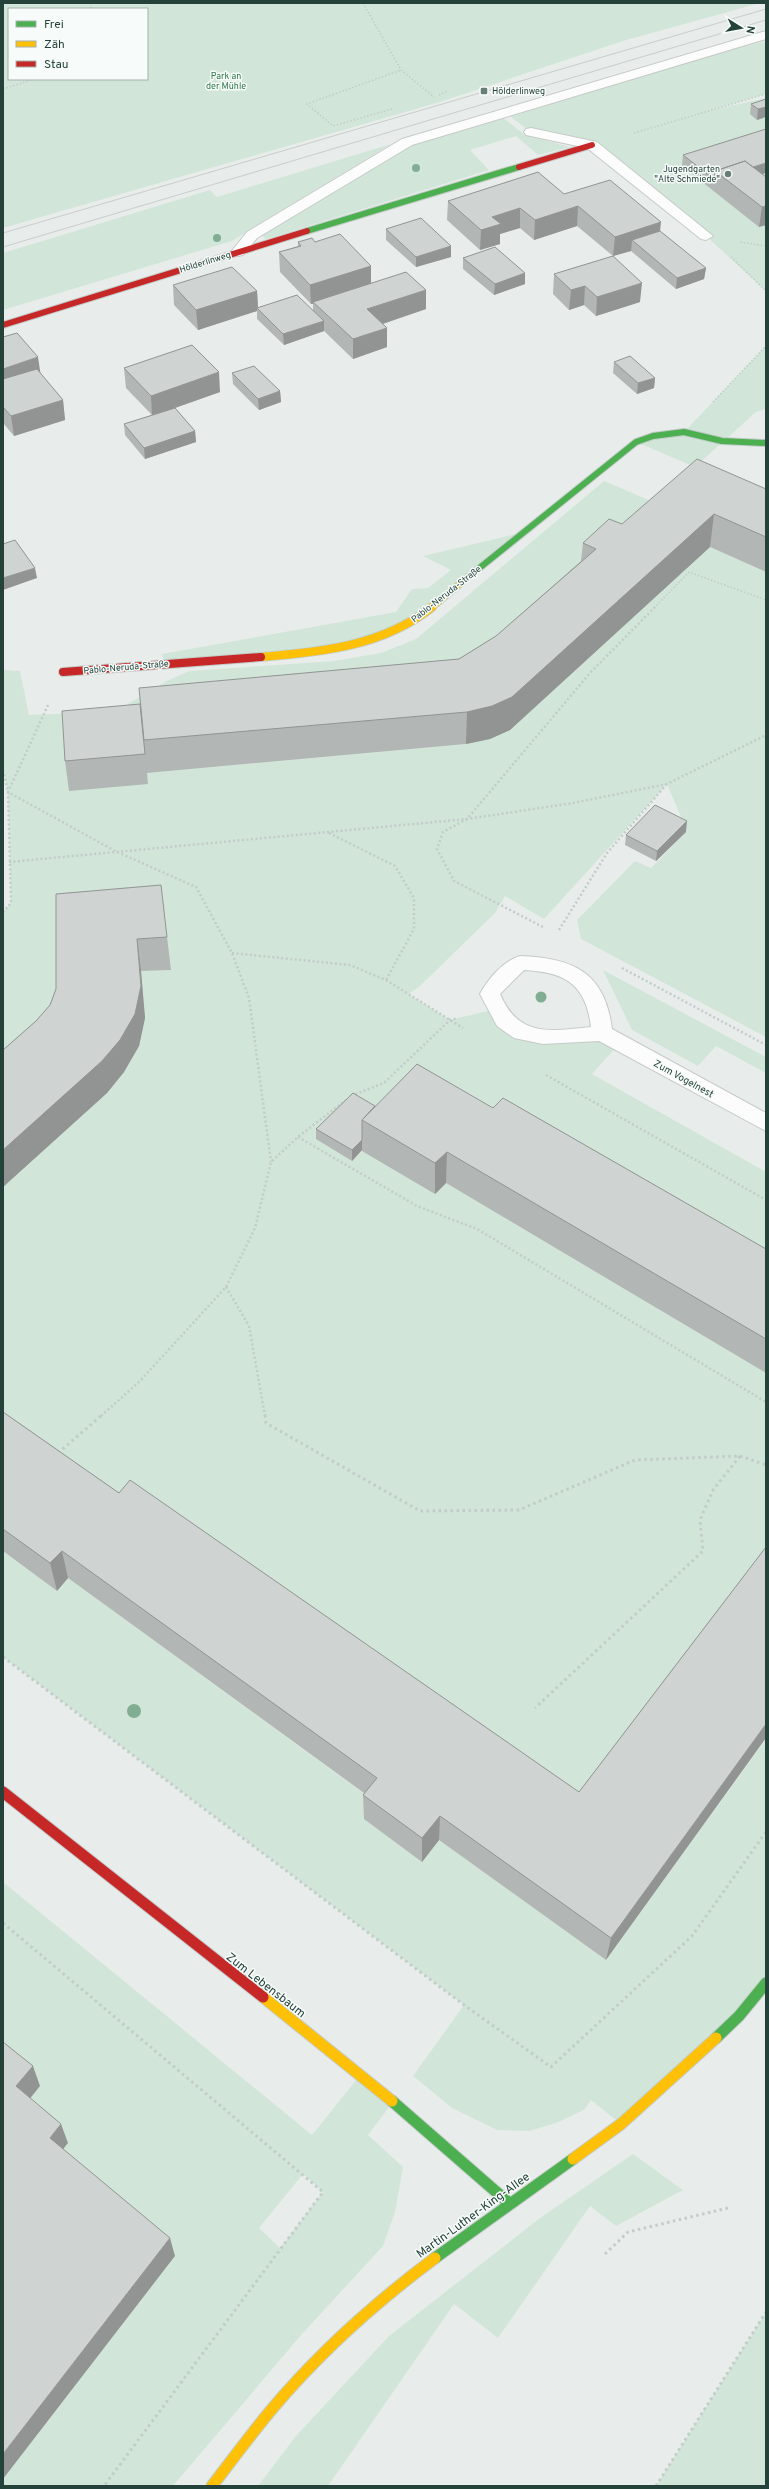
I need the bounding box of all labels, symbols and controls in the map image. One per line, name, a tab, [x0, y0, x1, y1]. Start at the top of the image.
legend	[8, 8, 148, 80]
north arrow	[721, 8, 761, 48]
text: Frei	[44, 17, 64, 33]
text: N	[742, 25, 757, 35]
text: Zäh	[44, 37, 65, 53]
text: Stau	[44, 57, 69, 73]
park label: Park an der Mühle	[206, 71, 246, 92]
marker: Hölderlinweg	[479, 86, 489, 96]
place label: Hölderlinweg	[492, 86, 545, 97]
place label: Jugendgarten "Alte Schmiede"	[654, 164, 720, 185]
marker: Jugendgarten "Alte Schmiede"	[723, 169, 733, 179]
street label: Hölderlinweg	[178, 249, 232, 276]
street label: Pablo-Neruda-Straße	[409, 564, 483, 625]
street label: Pablo-Neruda-Straße	[83, 658, 169, 677]
street label: Zum Vogelnest	[651, 1057, 716, 1101]
street label: Zum Lebensbaum	[222, 1950, 308, 2022]
street label: Martin-Luther-King-Allee	[414, 2169, 534, 2262]

